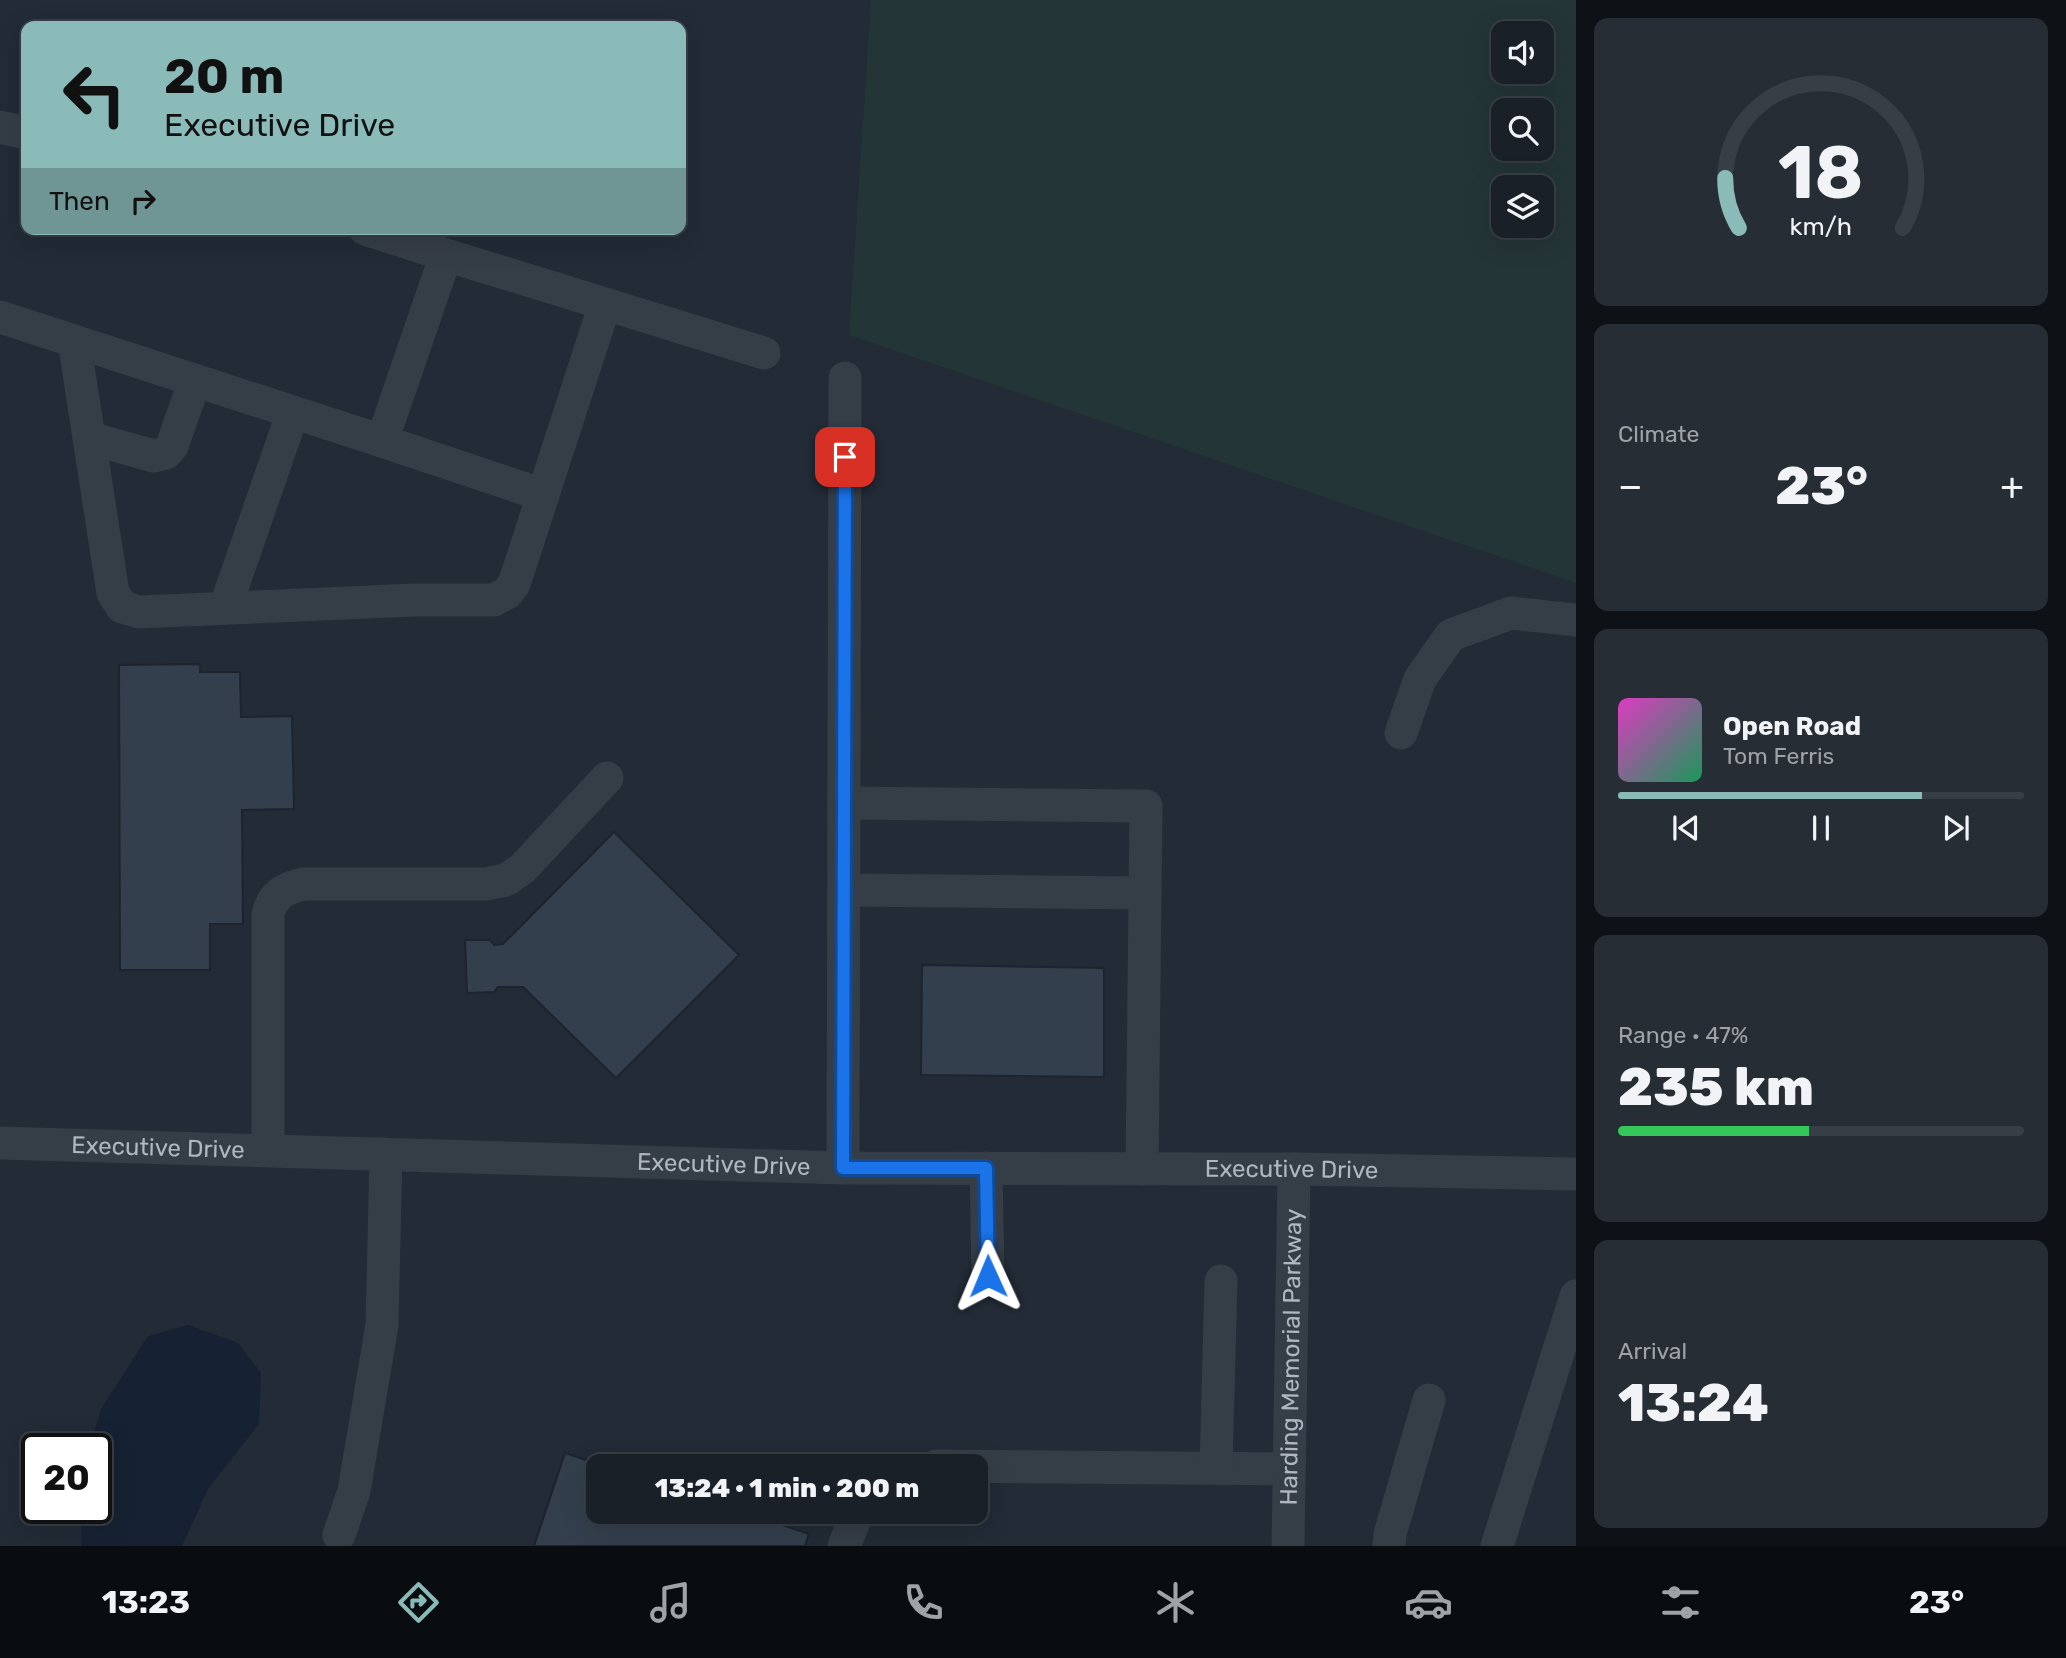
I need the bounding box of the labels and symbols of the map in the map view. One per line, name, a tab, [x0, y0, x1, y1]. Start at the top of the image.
pin	[815, 427, 875, 487]
street label: Executive Drive	[71, 1131, 245, 1164]
street label: Executive Drive	[637, 1148, 811, 1181]
street label: Executive Drive	[1205, 1155, 1379, 1184]
street label: Harding Memorial Parkway	[1275, 1208, 1307, 1506]
position arrow	[951, 1239, 1025, 1313]
speed limit sign: 20	[21, 1433, 112, 1524]

